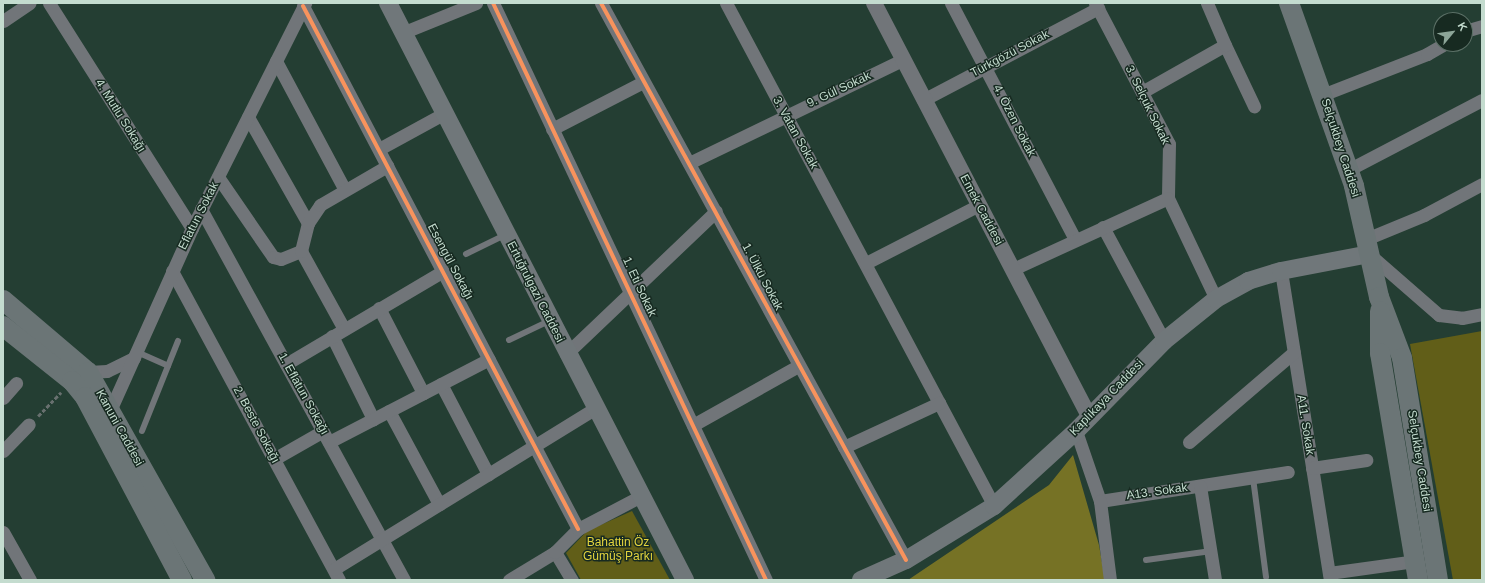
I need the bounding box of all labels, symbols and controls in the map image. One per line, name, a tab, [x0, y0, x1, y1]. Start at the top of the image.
north arrow	[1433, 12, 1473, 52]
text: K	[1455, 20, 1470, 33]
street label: Türkgözü Sokak	[968, 27, 1052, 81]
street label: 3. Selçuk Sokak	[1122, 63, 1172, 147]
street label: 9. Gül Sokak	[805, 69, 873, 111]
street label: 4. Mutlu Sokağı	[92, 77, 148, 155]
street label: 4. Özen Sokak	[990, 83, 1038, 159]
street label: 3. Vatan Sokak	[769, 94, 821, 172]
street label: Selçukbey Caddesi	[1317, 97, 1363, 199]
street label: Emek Caddesi	[956, 172, 1006, 248]
street label: Eflatun Sokak	[176, 180, 222, 252]
street label: Esengül Sokağı	[424, 222, 476, 302]
street label: Ertuğrulgazi Caddesi	[503, 239, 567, 345]
street label: 1. Ülkü Sokak	[738, 241, 786, 313]
street label: 1. Eti Sokak	[619, 255, 659, 319]
street label: 1. Eflatun Sokağı	[275, 351, 331, 437]
street label: Kaplıkaya Caddesi	[1067, 357, 1147, 439]
street label: 2. Beste Sokağı	[230, 384, 282, 466]
street label: Kanuni Caddesi	[92, 387, 146, 469]
street label: A11. Sokak	[1293, 394, 1317, 456]
street label: Selçukbey Caddesi	[1404, 409, 1434, 513]
street label: A13. Sokak	[1126, 481, 1188, 503]
park label: Bahattin Öz Gümüş Parkı	[583, 536, 653, 564]

